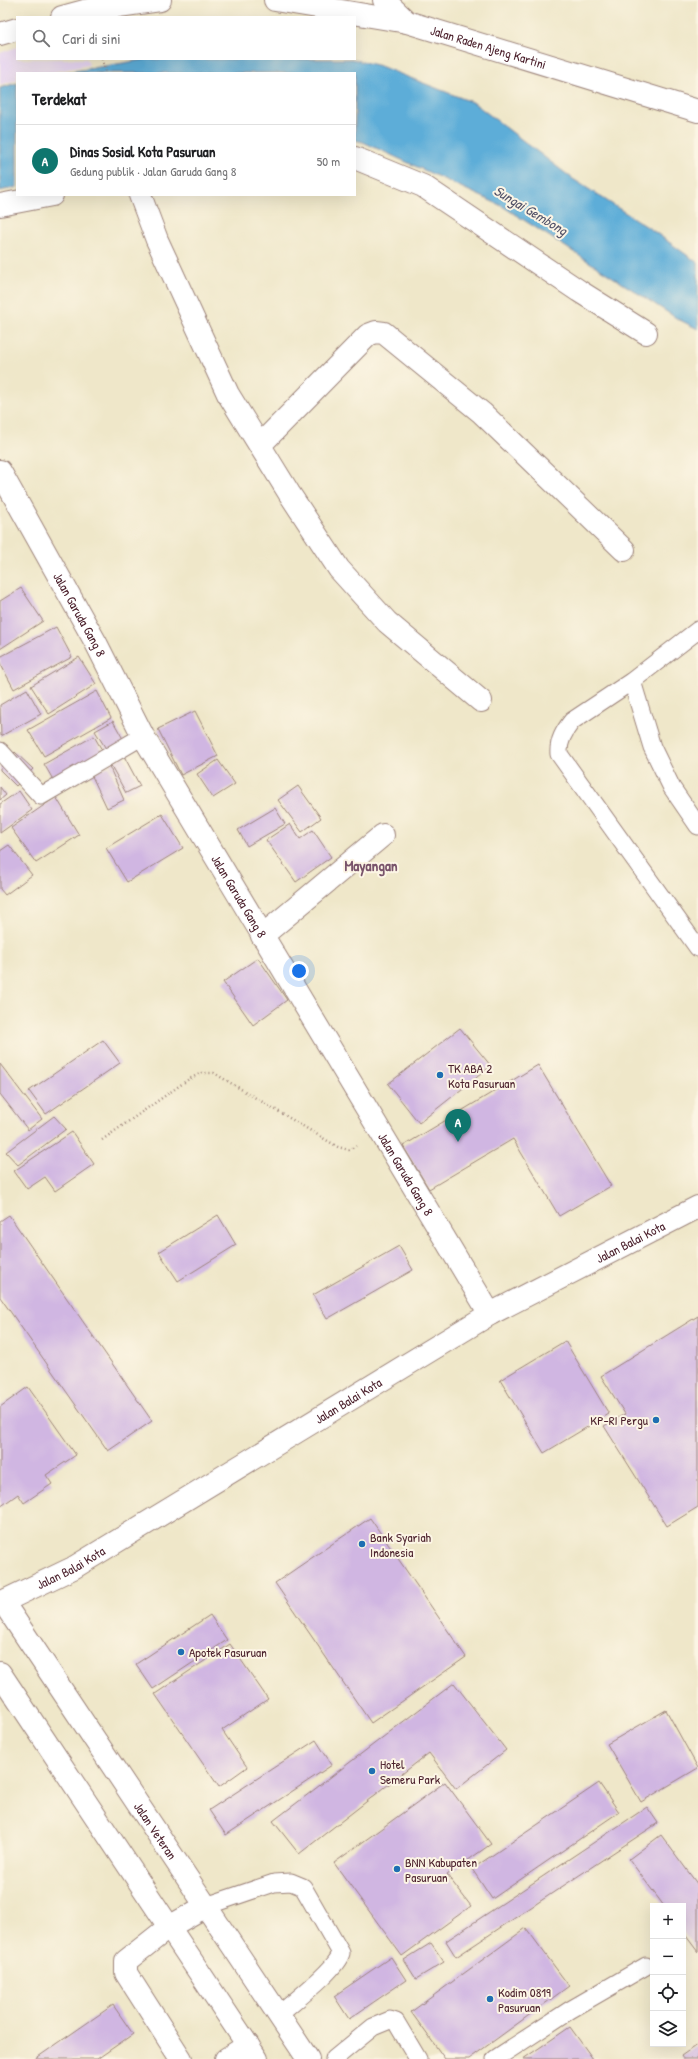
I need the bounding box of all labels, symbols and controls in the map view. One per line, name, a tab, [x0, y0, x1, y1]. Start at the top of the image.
search box	[16, 16, 356, 60]
street label: Jalan Raden Ajeng Kartini	[428, 21, 548, 73]
icon: search	[30, 27, 52, 49]
text: Cari di sini	[62, 28, 121, 49]
text: Terdekat	[32, 87, 86, 110]
text: Dinas Sosial Kota Pasuruan	[70, 141, 215, 162]
text: A	[42, 152, 48, 170]
text: 50 m	[317, 152, 340, 170]
text: Gedung publik · Jalan Garuda Gang 8	[70, 162, 236, 180]
water label: Sungai Gembong	[490, 181, 572, 241]
street label: Jalan Garuda Gang 8	[49, 569, 110, 660]
street label: Jalan Garuda Gang 8	[207, 851, 271, 941]
district label: Mayangan	[344, 855, 398, 877]
your location	[289, 961, 309, 981]
place label: TK ABA 2 Kota Pasuruan	[448, 1059, 515, 1092]
marker: TK ABA 2 Kota Pasuruan	[435, 1070, 445, 1080]
pin: A	[445, 1109, 471, 1142]
street label: Jalan Garuda Gang 8	[374, 1129, 438, 1219]
street label: Jalan Balai Kota	[593, 1217, 668, 1267]
street label: Jalan Balai Kota	[311, 1373, 385, 1428]
place label: KP-RI Pergu	[590, 1411, 648, 1429]
marker: KP-RI Pergu	[651, 1415, 661, 1425]
place label: Bank Syariah Indonesia	[370, 1528, 432, 1561]
marker: Bank Syariah Indonesia	[357, 1539, 367, 1549]
street label: Jalan Balai Kota	[33, 1542, 108, 1593]
place label: Apotek Pasuruan	[189, 1643, 267, 1661]
marker: Apotek Pasuruan	[176, 1647, 186, 1657]
place label: Hotel Semeru Park	[380, 1755, 441, 1788]
marker: Hotel Semeru Park	[367, 1766, 377, 1776]
street label: Jalan Veteran	[130, 1798, 181, 1863]
place label: BNN Kabupaten Pasuruan	[405, 1853, 477, 1886]
marker: BNN Kabupaten Pasuruan	[392, 1864, 402, 1874]
map controls	[650, 1903, 686, 2047]
button: +	[650, 1903, 686, 1939]
button: −	[650, 1939, 686, 1975]
button: locate	[650, 1975, 686, 2011]
place label: Kodim 0819 Pasuruan	[498, 1983, 551, 2016]
marker: Kodim 0819 Pasuruan	[485, 1994, 495, 2004]
button: layers	[650, 2011, 686, 2047]

